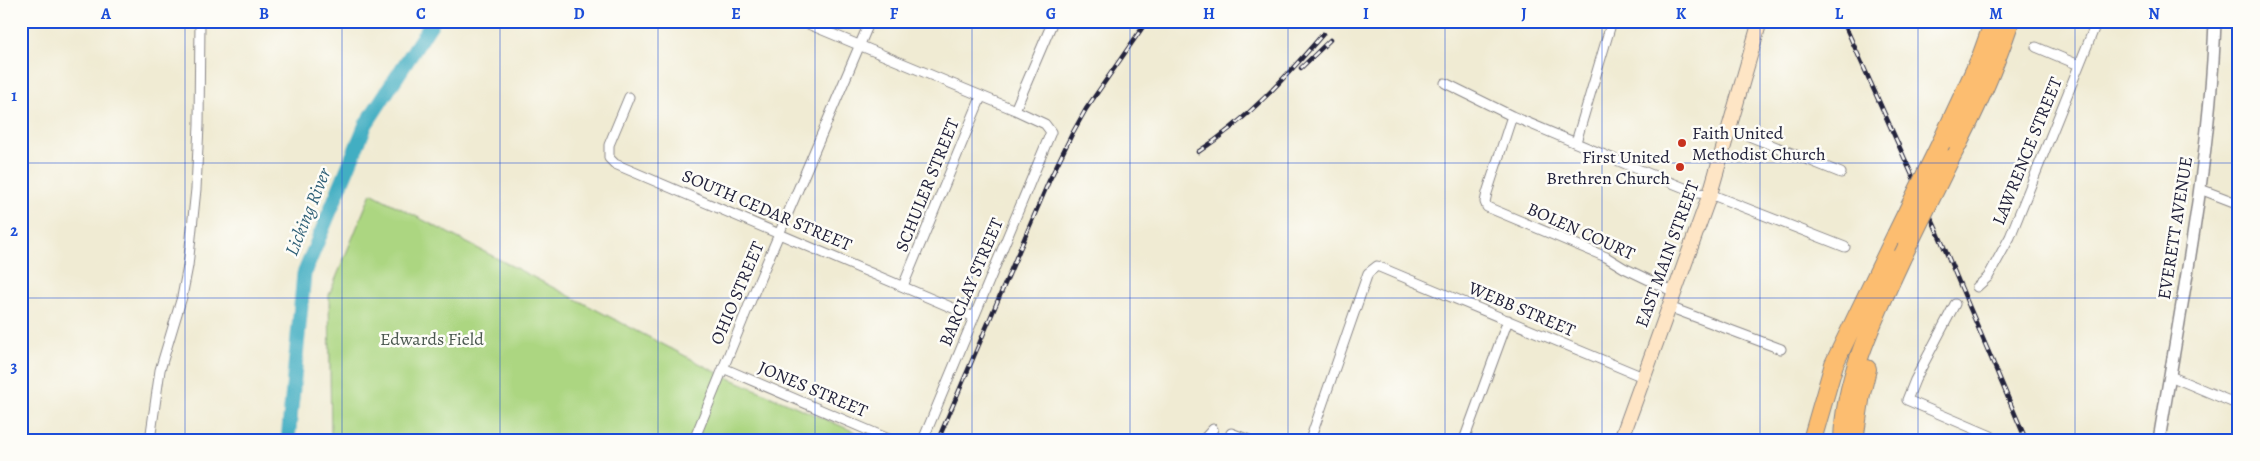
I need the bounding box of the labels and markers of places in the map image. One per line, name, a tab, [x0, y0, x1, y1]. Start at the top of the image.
place label: Faith United Methodist Church	[1692, 121, 1826, 166]
marker: Faith United Methodist Church	[1676, 137, 1688, 149]
place label: First United Brethren Church	[1546, 145, 1670, 190]
marker: First United Brethren Church	[1674, 161, 1686, 173]

